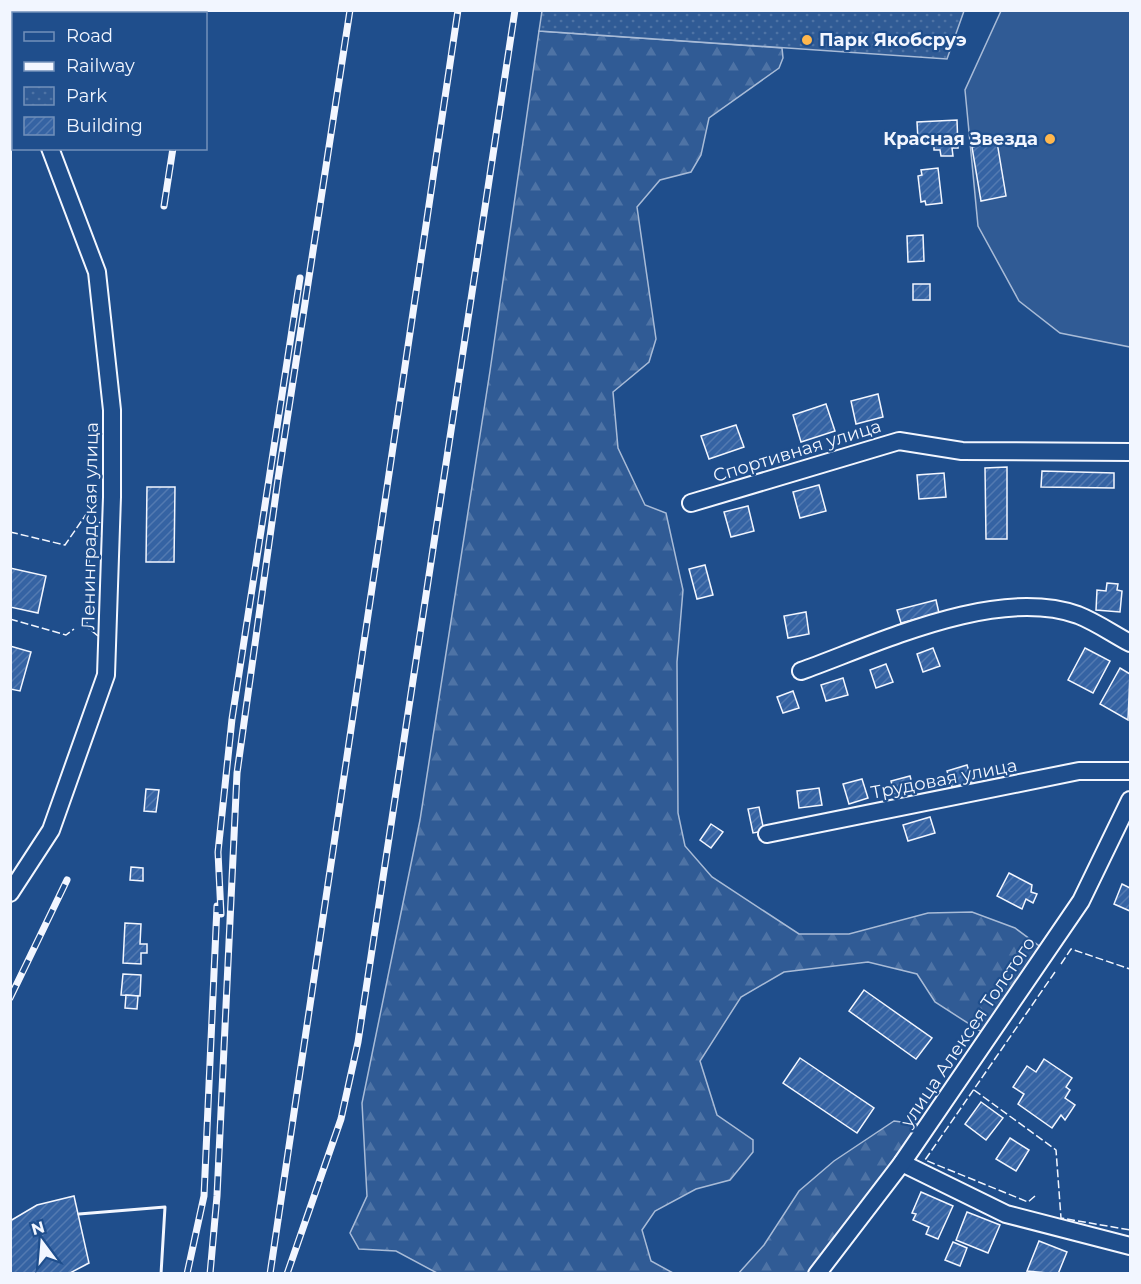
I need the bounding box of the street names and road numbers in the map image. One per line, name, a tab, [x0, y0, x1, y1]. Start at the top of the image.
street label: Спортивная улица	[710, 415, 884, 487]
street label: Ленинградская улица	[77, 422, 103, 630]
street label: Трудовая улица	[869, 754, 1019, 804]
street label: улица Алексея Толстого	[895, 933, 1040, 1132]

